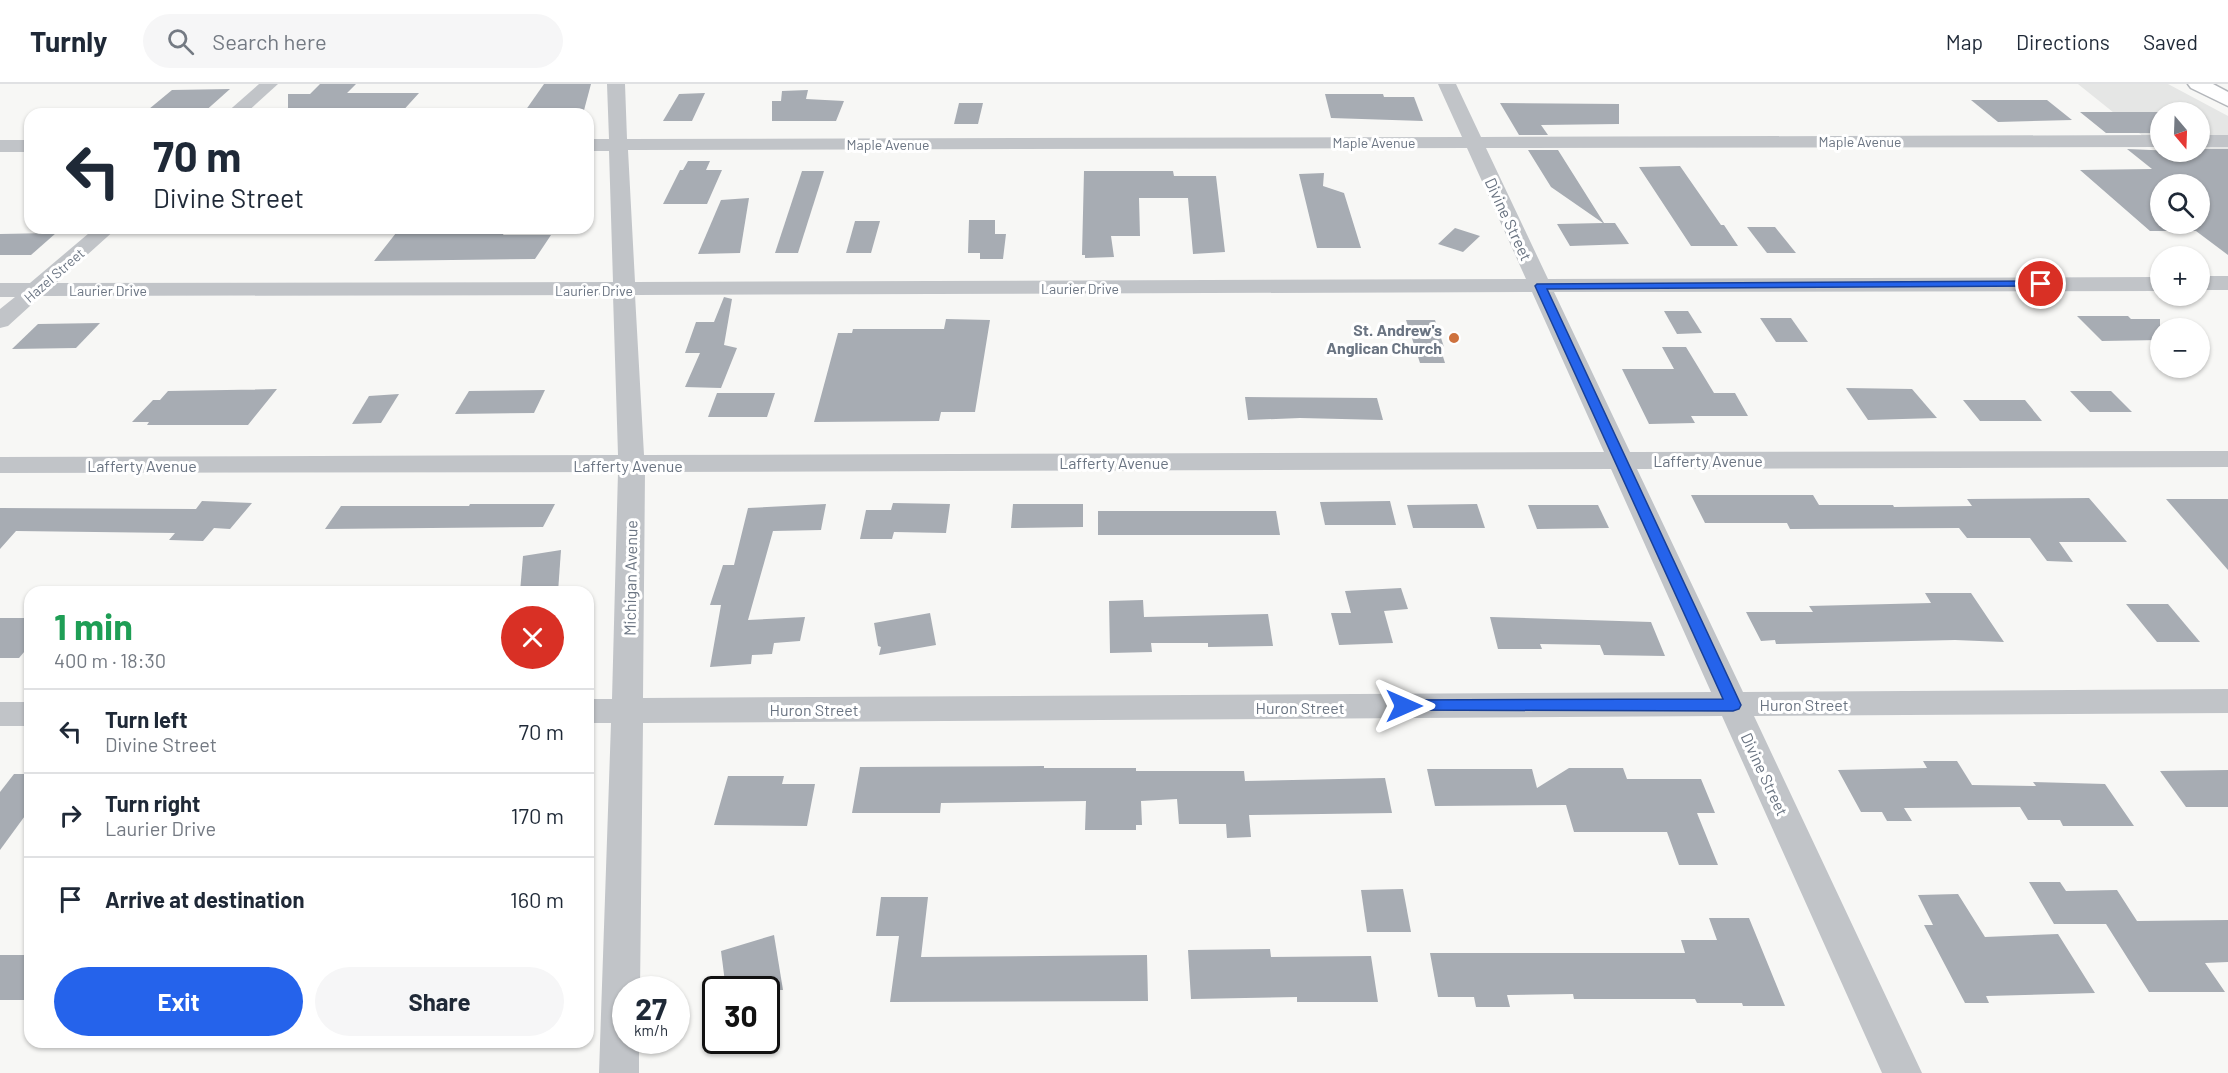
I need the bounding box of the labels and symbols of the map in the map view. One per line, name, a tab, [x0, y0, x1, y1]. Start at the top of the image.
north arrow	[2150, 102, 2210, 162]
street label: Maple Avenue	[1819, 133, 1901, 150]
street label: Maple Avenue	[1333, 134, 1415, 151]
street label: Maple Avenue	[847, 136, 929, 153]
street label: Divine Street	[1481, 174, 1537, 264]
street label: Hazel Street	[20, 244, 88, 306]
pin	[2015, 258, 2066, 309]
street label: Laurier Drive	[1041, 280, 1119, 297]
street label: Laurier Drive	[69, 282, 147, 299]
street label: Laurier Drive	[555, 282, 633, 299]
place label: St. Andrew's Anglican Church	[1326, 320, 1442, 357]
marker: St. Andrew's Anglican Church	[1447, 331, 1461, 345]
street label: Lafferty Avenue	[1653, 451, 1763, 470]
street label: Lafferty Avenue	[1059, 453, 1169, 472]
street label: Lafferty Avenue	[87, 456, 197, 475]
street label: Lafferty Avenue	[573, 456, 683, 475]
street label: Michigan Avenue	[619, 520, 641, 636]
position arrow	[1372, 674, 1436, 738]
street label: Huron Street	[1759, 695, 1849, 714]
street label: Huron Street	[1255, 698, 1345, 717]
street label: Huron Street	[769, 700, 859, 719]
street label: Divine Street	[1737, 729, 1793, 819]
speed limit sign: 30	[702, 976, 780, 1054]

